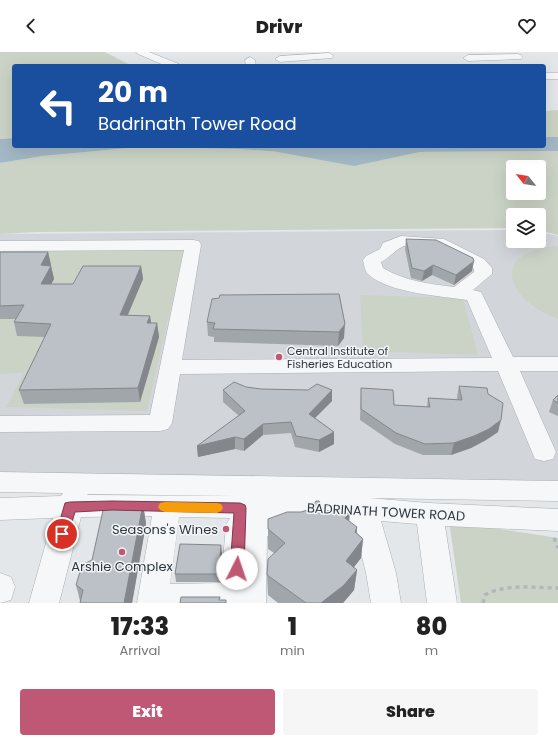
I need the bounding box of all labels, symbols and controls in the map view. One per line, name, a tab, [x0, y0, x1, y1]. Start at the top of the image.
text: Drivr	[256, 14, 302, 39]
icon: back	[20, 15, 42, 37]
icon: heart	[516, 15, 538, 37]
text: 20 m	[98, 73, 168, 112]
icon: left	[32, 80, 84, 132]
text: Badrinath Tower Road	[98, 111, 297, 136]
north arrow	[506, 160, 546, 200]
map controls	[506, 160, 546, 248]
button: layers	[506, 208, 546, 248]
place label: Central Institute of Fisheries Education	[287, 343, 392, 372]
marker: Central Institute of Fisheries Education	[274, 352, 284, 362]
street label: BADRINATH TOWER ROAD	[306, 498, 466, 526]
pin	[45, 517, 79, 551]
place label: Seasons's Wines	[112, 520, 218, 539]
icon: arrive	[51, 523, 73, 545]
marker: Seasons's Wines	[221, 524, 231, 534]
marker: Arshie Complex	[117, 547, 127, 557]
position arrow	[216, 548, 258, 590]
place label: Arshie Complex	[71, 557, 174, 576]
text: 17:33	[111, 610, 169, 643]
text: 1	[288, 610, 297, 643]
text: 80	[416, 610, 447, 643]
text: Arrival	[120, 641, 160, 660]
text: min	[280, 641, 305, 660]
text: m	[425, 641, 438, 660]
button: Exit	[20, 689, 275, 735]
button: Share	[283, 689, 538, 735]

